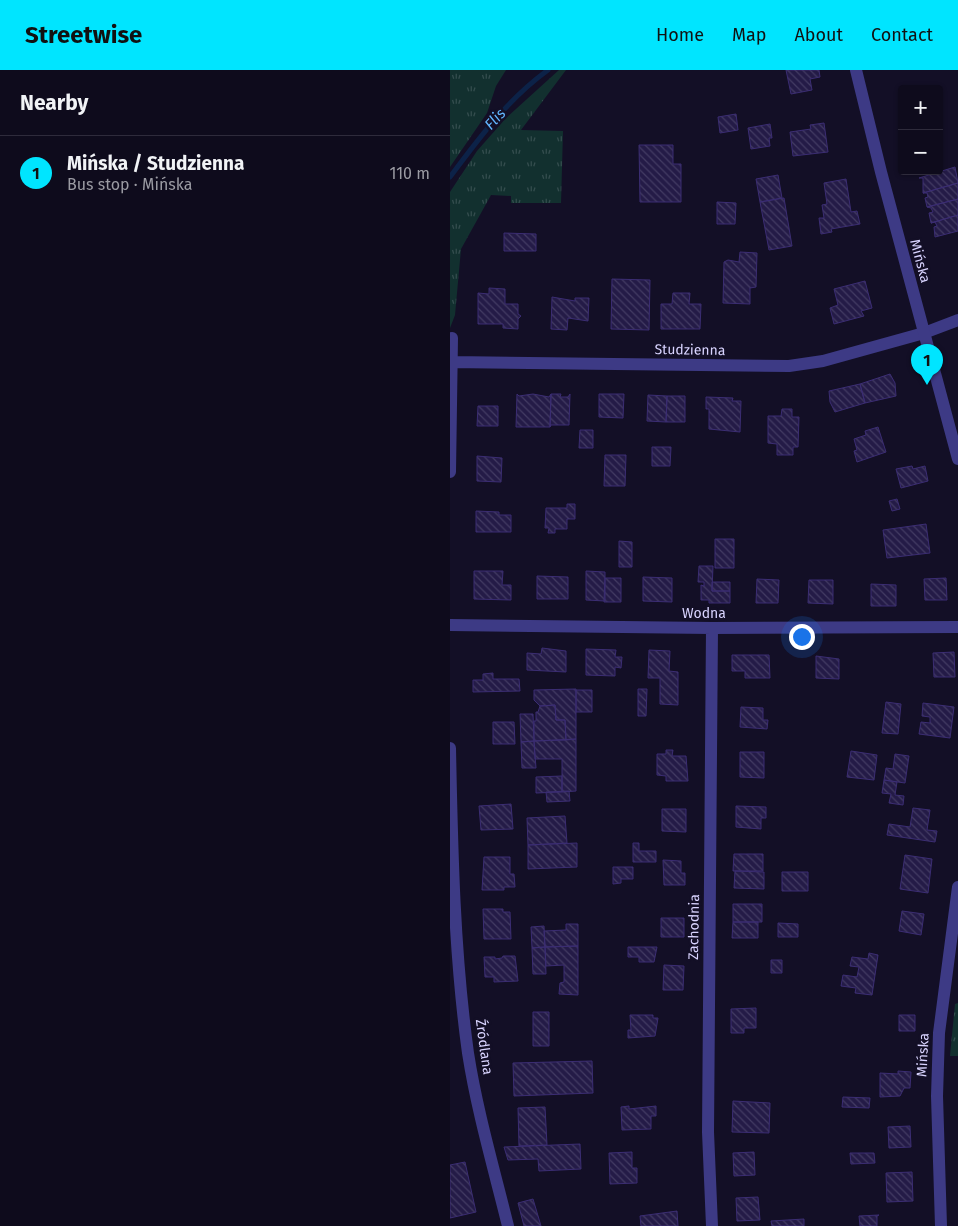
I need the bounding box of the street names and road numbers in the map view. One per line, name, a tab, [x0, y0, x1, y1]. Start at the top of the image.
street label: Mińska	[906, 237, 934, 285]
street label: Studzienna	[654, 341, 726, 359]
street label: Wodna	[682, 605, 726, 622]
street label: Zachodnia	[685, 894, 703, 960]
street label: Źródlana	[472, 1018, 497, 1076]
street label: Mińska	[913, 1033, 933, 1077]

